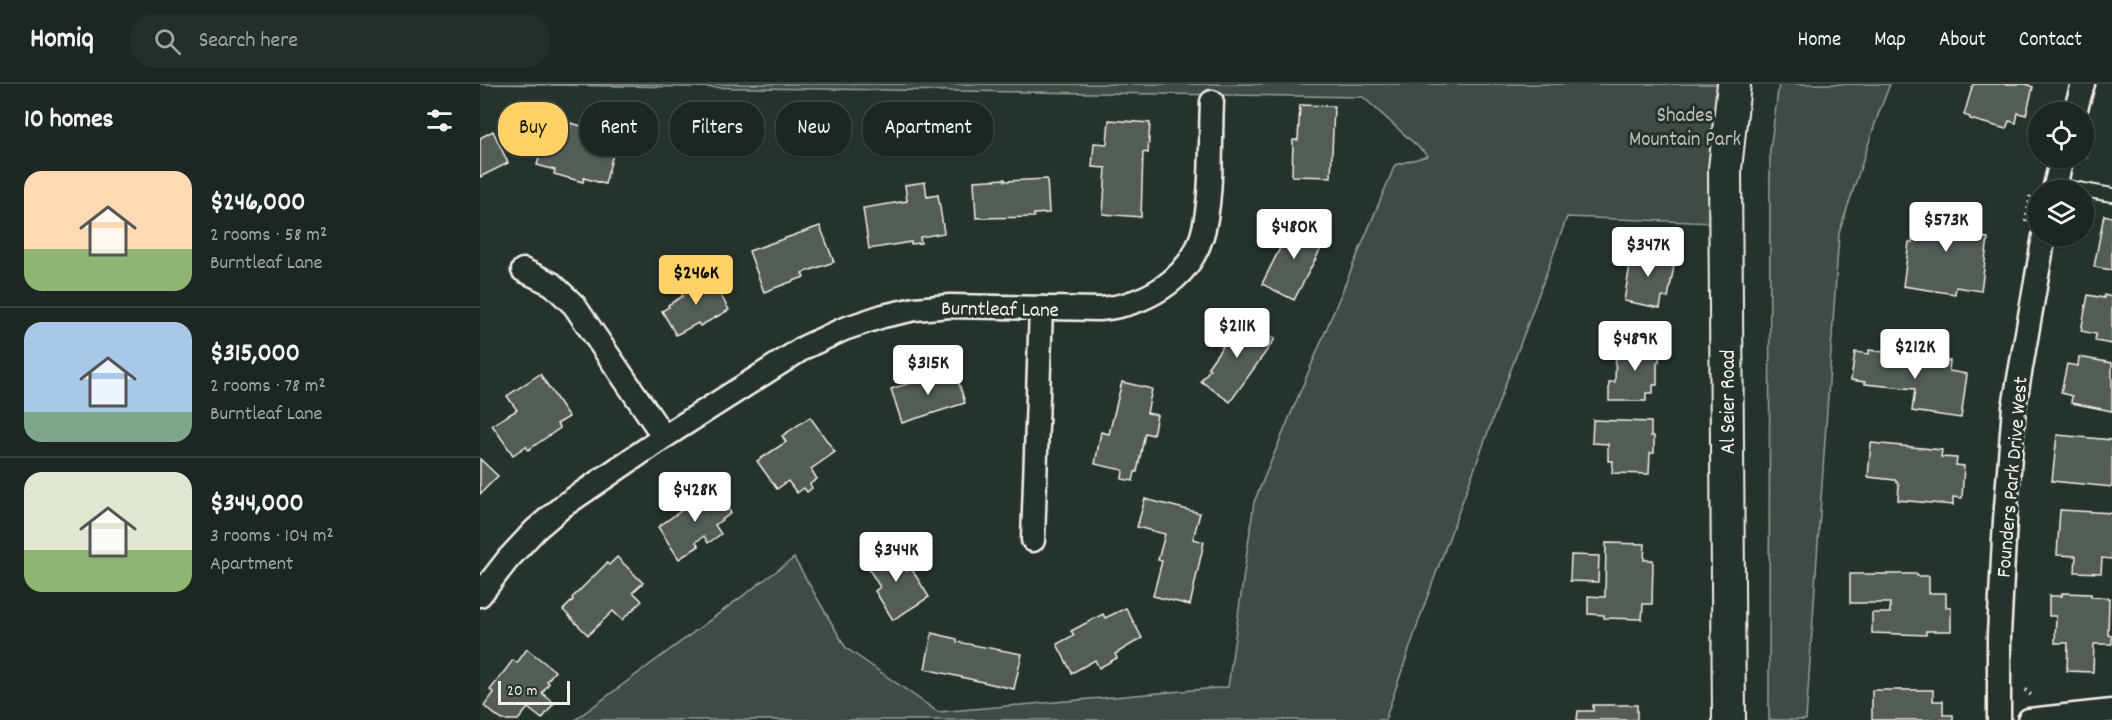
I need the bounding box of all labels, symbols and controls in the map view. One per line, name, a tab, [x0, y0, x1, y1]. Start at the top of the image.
search box	[130, 14, 550, 68]
text: Homiq	[30, 21, 94, 61]
icon: search	[151, 25, 184, 58]
text: Search here	[199, 26, 298, 57]
text: Home	[1797, 26, 1841, 56]
text: Map	[1874, 26, 1906, 56]
text: About	[1939, 26, 1986, 56]
text: Contact	[2019, 26, 2082, 56]
text: 10 homes	[24, 102, 114, 139]
chip: Buy	[498, 102, 568, 156]
chip: Rent	[580, 102, 658, 156]
chip: Filters	[670, 102, 764, 156]
chip: New	[776, 102, 851, 156]
chip: Apartment	[863, 102, 993, 156]
park label: Shades Mountain Park	[1629, 102, 1741, 156]
map controls	[2028, 102, 2094, 246]
button: locate	[2028, 102, 2094, 168]
icon: filters	[423, 104, 456, 137]
button: layers	[2028, 180, 2094, 246]
text: $246,000	[210, 185, 306, 222]
icon: home	[72, 195, 144, 267]
pin: $573K	[1904, 202, 1988, 253]
text: $573K	[1923, 207, 1969, 235]
pin: $480K	[1252, 209, 1336, 260]
text: $480K	[1271, 214, 1317, 242]
text: 2 rooms · 58 m²	[210, 222, 327, 250]
pin: $347K	[1606, 227, 1690, 278]
text: $347K	[1626, 232, 1670, 260]
text: Burntleaf Lane	[210, 250, 322, 278]
pin: $246K	[654, 255, 738, 306]
text: $246K	[673, 260, 719, 288]
street label: Burntleaf Lane	[941, 295, 1059, 327]
pin: $211K	[1195, 308, 1279, 359]
text: $211K	[1219, 313, 1255, 341]
pin: $489K	[1593, 321, 1677, 372]
text: $489K	[1613, 326, 1657, 354]
pin: $212K	[1873, 329, 1957, 380]
text: $212K	[1894, 334, 1936, 362]
text: $315,000	[210, 336, 300, 373]
pin: $315K	[886, 345, 970, 396]
icon: home	[72, 346, 144, 418]
text: $315K	[907, 350, 949, 378]
street label: Al Seier Road	[1715, 350, 1745, 454]
text: 2 rooms · 78 m²	[210, 373, 326, 401]
street label: Founders Park Drive West	[1990, 375, 2038, 579]
text: Burntleaf Lane	[210, 401, 322, 429]
pin: $428K	[653, 472, 737, 523]
text: $428K	[673, 477, 717, 505]
text: $344,000	[210, 486, 304, 523]
icon: home	[72, 496, 144, 568]
text: 3 rooms · 104 m²	[210, 523, 334, 551]
pin: $344K	[854, 532, 938, 583]
text: $344K	[874, 537, 918, 565]
text: Apartment	[210, 551, 293, 579]
scale bar	[498, 678, 570, 706]
text: 20 m	[507, 680, 537, 703]

